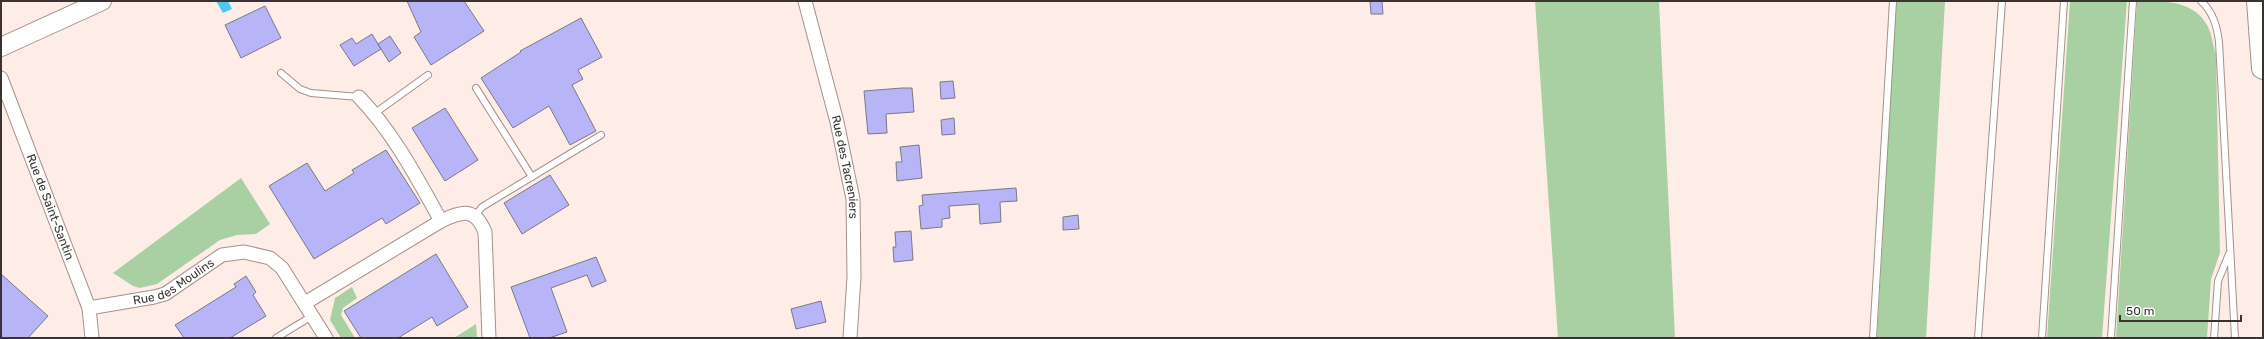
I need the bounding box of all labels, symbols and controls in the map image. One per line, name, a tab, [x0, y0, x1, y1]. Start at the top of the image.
street label: Rue des Tacreniers	[828, 114, 860, 219]
street label: Rue de Saint-Santin	[24, 152, 77, 262]
street label: Rue des Moulins	[132, 255, 217, 307]
scale bar	[2120, 297, 2241, 323]
text: 50 m	[2126, 304, 2154, 318]

